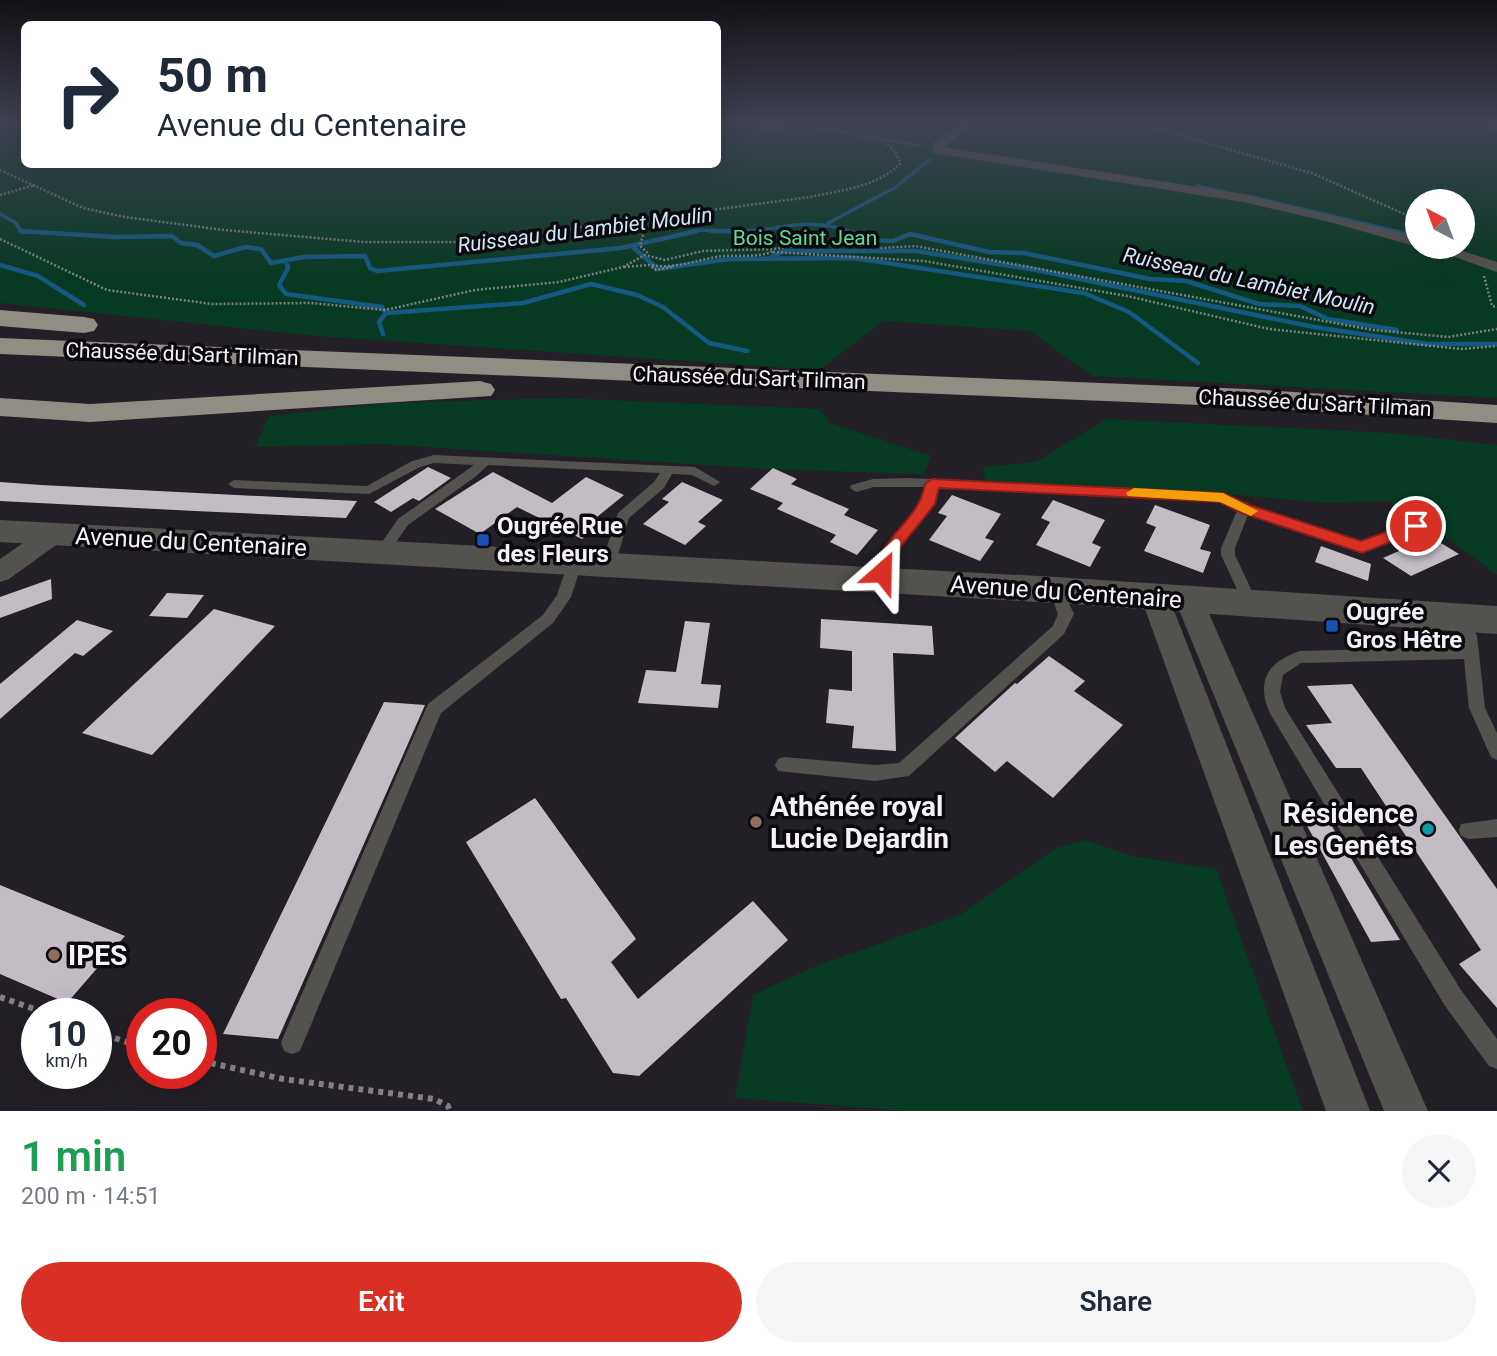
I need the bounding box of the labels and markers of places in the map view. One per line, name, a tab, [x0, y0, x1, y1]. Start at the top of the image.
pin	[1386, 496, 1446, 556]
place label: Ougrée Rue des Fleurs	[497, 512, 623, 568]
marker: Ougrée Rue des Fleurs	[475, 532, 491, 548]
place label: Ougrée Gros Hêtre	[1346, 598, 1462, 654]
marker: Ougrée Gros Hêtre	[1324, 618, 1340, 634]
place label: Athénée royal Lucie Dejardin	[770, 790, 949, 855]
place label: Résidence Les Genêts	[1274, 797, 1414, 862]
marker: Athénée royal Lucie Dejardin	[748, 814, 764, 830]
marker: Résidence Les Genêts	[1420, 821, 1436, 837]
place label: IPES	[68, 939, 127, 972]
marker: IPES	[46, 947, 62, 963]

